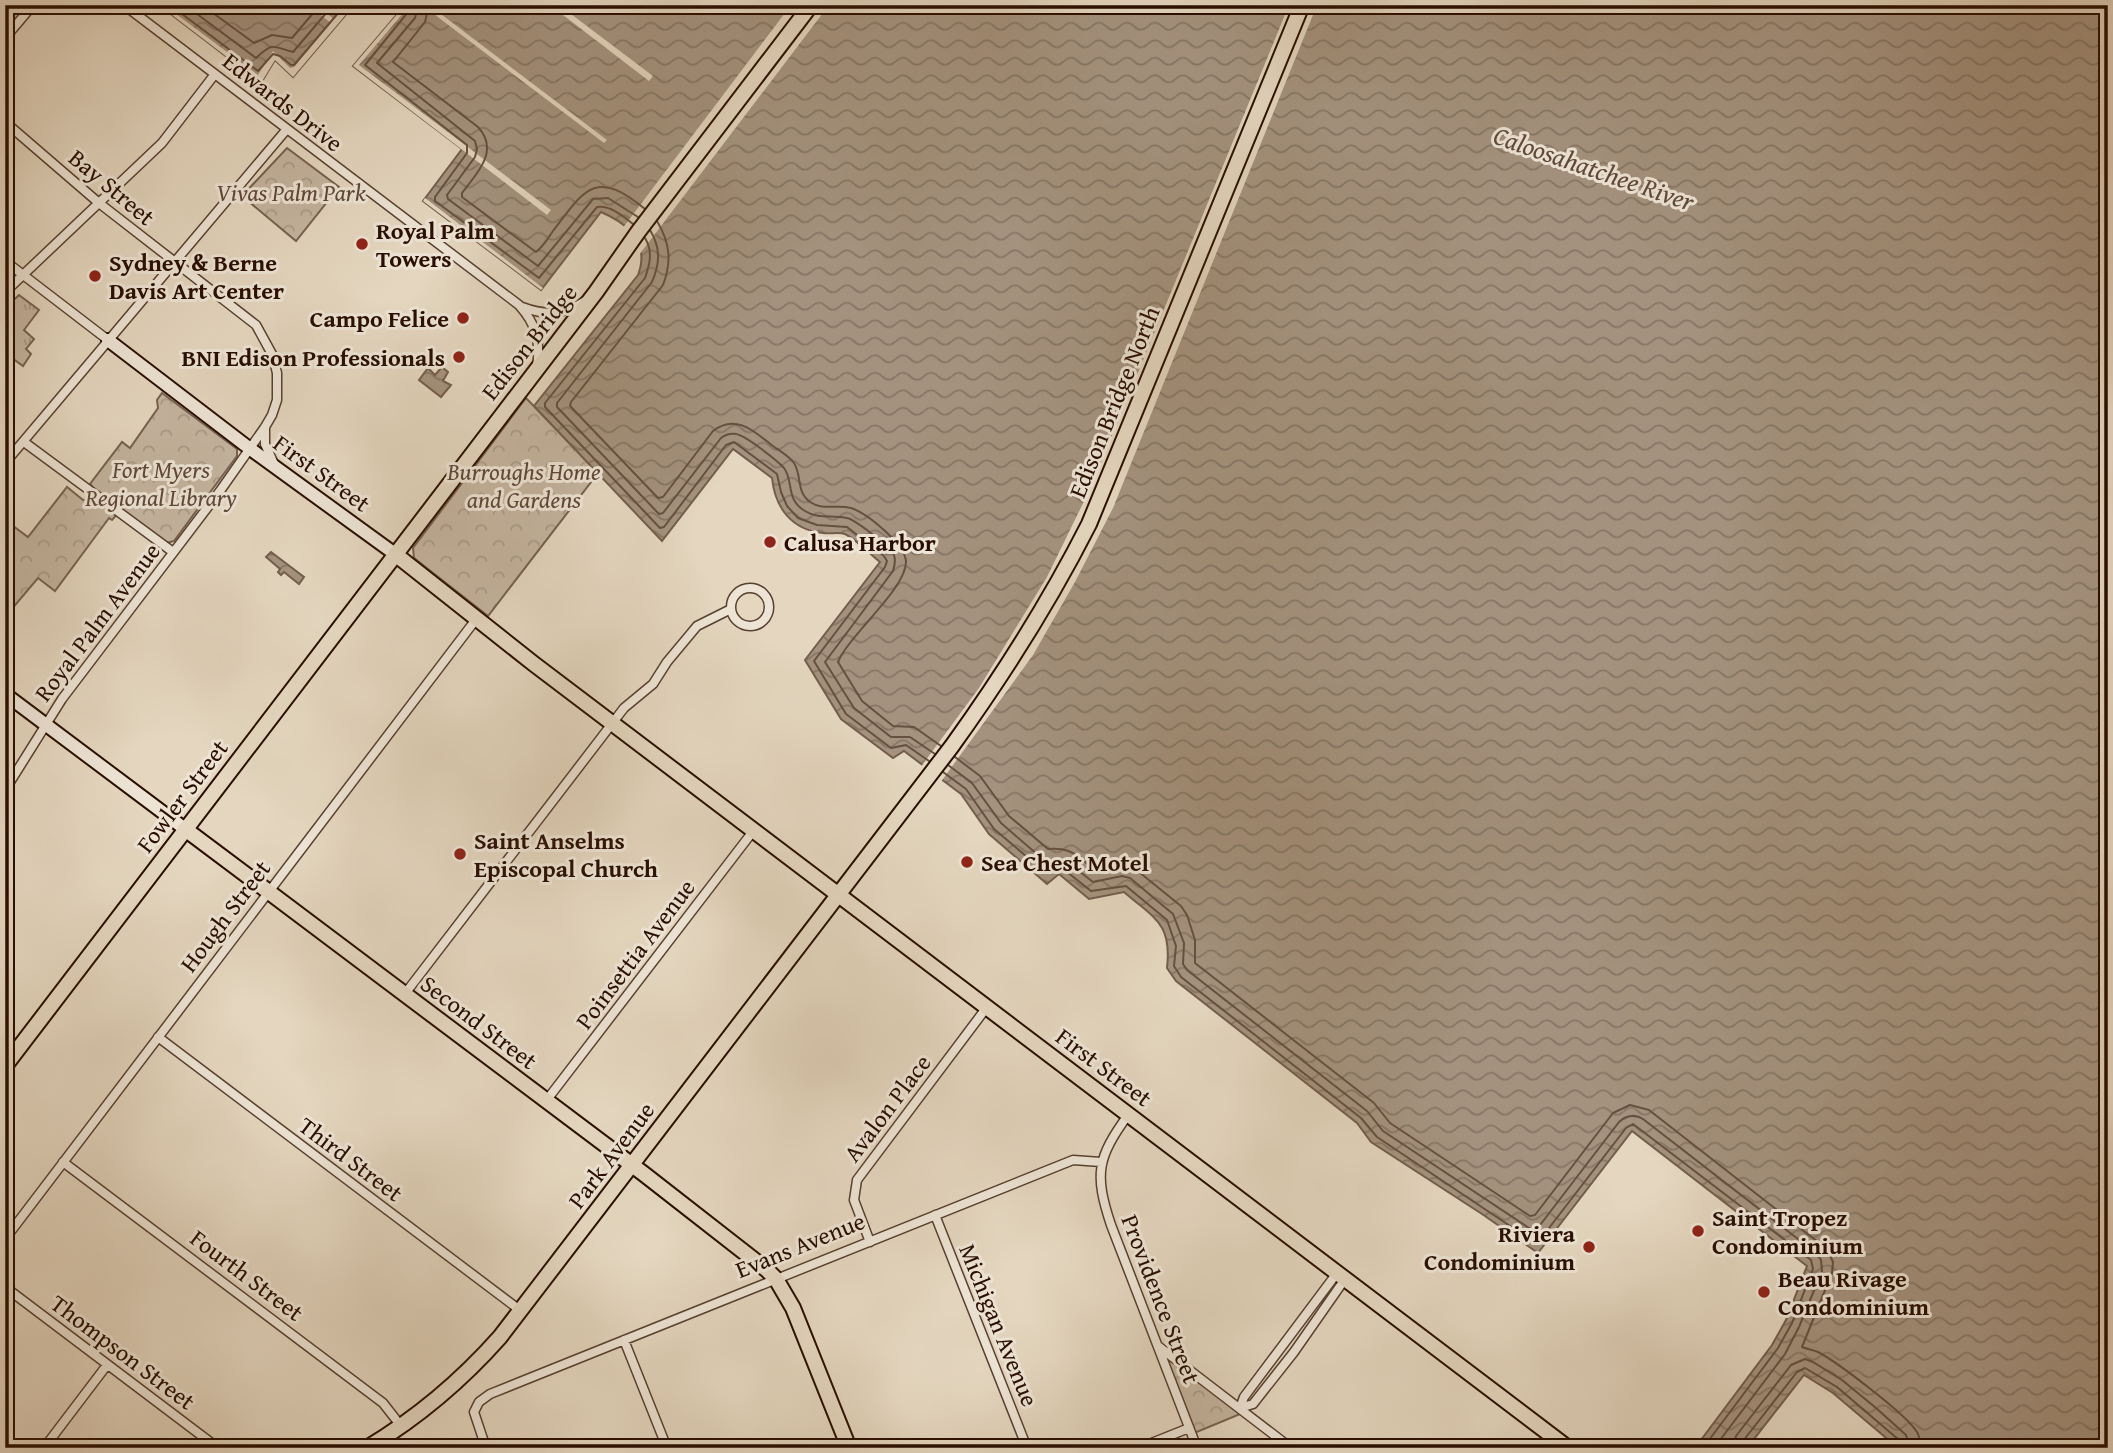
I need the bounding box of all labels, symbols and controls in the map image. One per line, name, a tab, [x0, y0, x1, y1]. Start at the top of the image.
street label: Edwards Drive	[215, 44, 351, 160]
water label: Caloosahatchee River	[1488, 115, 1701, 221]
street label: Bay Street	[61, 141, 163, 234]
park label: Vivas Palm Park	[216, 175, 366, 210]
place label: Royal Palm Towers	[376, 213, 495, 276]
marker: Royal Palm Towers	[354, 236, 370, 252]
place label: Sydney & Berne Davis Art Center	[109, 245, 284, 308]
marker: Sydney & Berne Davis Art Center	[87, 268, 103, 284]
street label: Edison Bridge	[473, 277, 585, 407]
place label: Campo Felice	[310, 301, 449, 336]
street label: Edison Bridge North	[1060, 301, 1169, 503]
marker: Campo Felice	[455, 310, 471, 326]
place label: BNI Edison Professionals	[182, 340, 445, 375]
marker: BNI Edison Professionals	[451, 349, 467, 365]
street label: First Street	[266, 426, 378, 520]
park label: Fort Myers Regional Library	[84, 452, 237, 515]
park label: Burroughs Home and Gardens	[446, 454, 601, 517]
place label: Calusa Harbor	[784, 525, 936, 560]
marker: Calusa Harbor	[762, 534, 778, 550]
street label: Royal Palm Avenue	[26, 535, 168, 709]
street label: Fowler Street	[128, 732, 236, 860]
place label: Saint Anselms Episcopal Church	[474, 823, 658, 886]
place label: Sea Chest Motel	[981, 845, 1149, 880]
marker: Saint Anselms Episcopal Church	[452, 846, 468, 862]
street label: Hough Street	[171, 852, 279, 979]
marker: Sea Chest Motel	[959, 854, 975, 870]
street label: Poinsettia Avenue	[567, 872, 703, 1036]
street label: Second Street	[413, 966, 545, 1078]
street label: First Street	[1049, 1019, 1160, 1115]
street label: Avalon Place	[835, 1047, 939, 1169]
street label: Park Avenue	[559, 1094, 663, 1216]
street label: Third Street	[292, 1108, 411, 1210]
place label: Saint Tropez Condominium	[1712, 1200, 1863, 1263]
street label: Evans Avenue	[730, 1203, 870, 1287]
street label: Providence Street	[1113, 1209, 1209, 1389]
place label: Riviera Condominium	[1424, 1216, 1576, 1279]
street label: Fourth Street	[183, 1221, 311, 1330]
marker: Saint Tropez Condominium	[1690, 1223, 1706, 1239]
street label: Michigan Avenue	[950, 1238, 1048, 1412]
marker: Riviera Condominium	[1581, 1239, 1597, 1255]
place label: Beau Rivage Condominium	[1778, 1261, 1929, 1324]
marker: Beau Rivage Condominium	[1756, 1284, 1772, 1300]
street label: Thompson Street	[43, 1286, 203, 1418]

